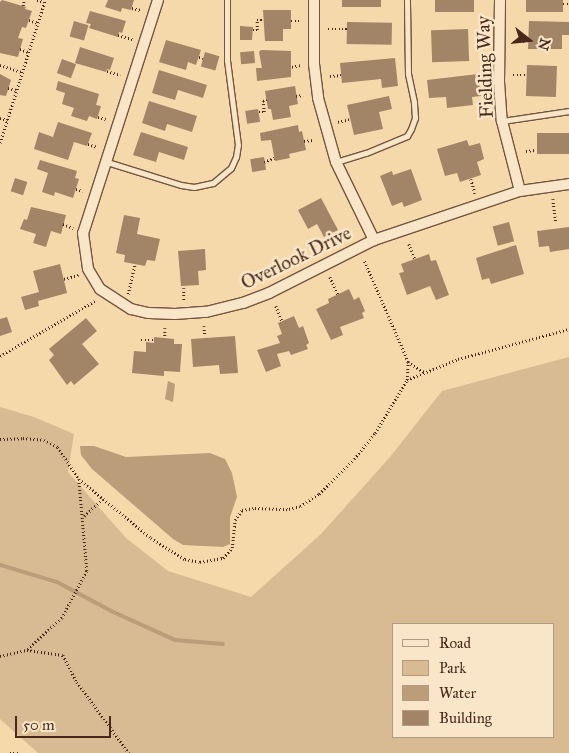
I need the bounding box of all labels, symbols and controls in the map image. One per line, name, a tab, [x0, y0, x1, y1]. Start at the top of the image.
street label: Fielding Way	[472, 15, 498, 119]
north arrow	[504, 15, 554, 65]
text: N	[534, 36, 554, 52]
street label: Overlook Drive	[237, 222, 355, 294]
legend	[392, 623, 554, 738]
text: Road	[439, 634, 471, 652]
text: Park	[439, 659, 466, 677]
text: Water	[439, 684, 476, 702]
scale bar	[18, 706, 114, 738]
text: Building	[439, 709, 492, 727]
text: 50 m	[23, 716, 55, 734]

